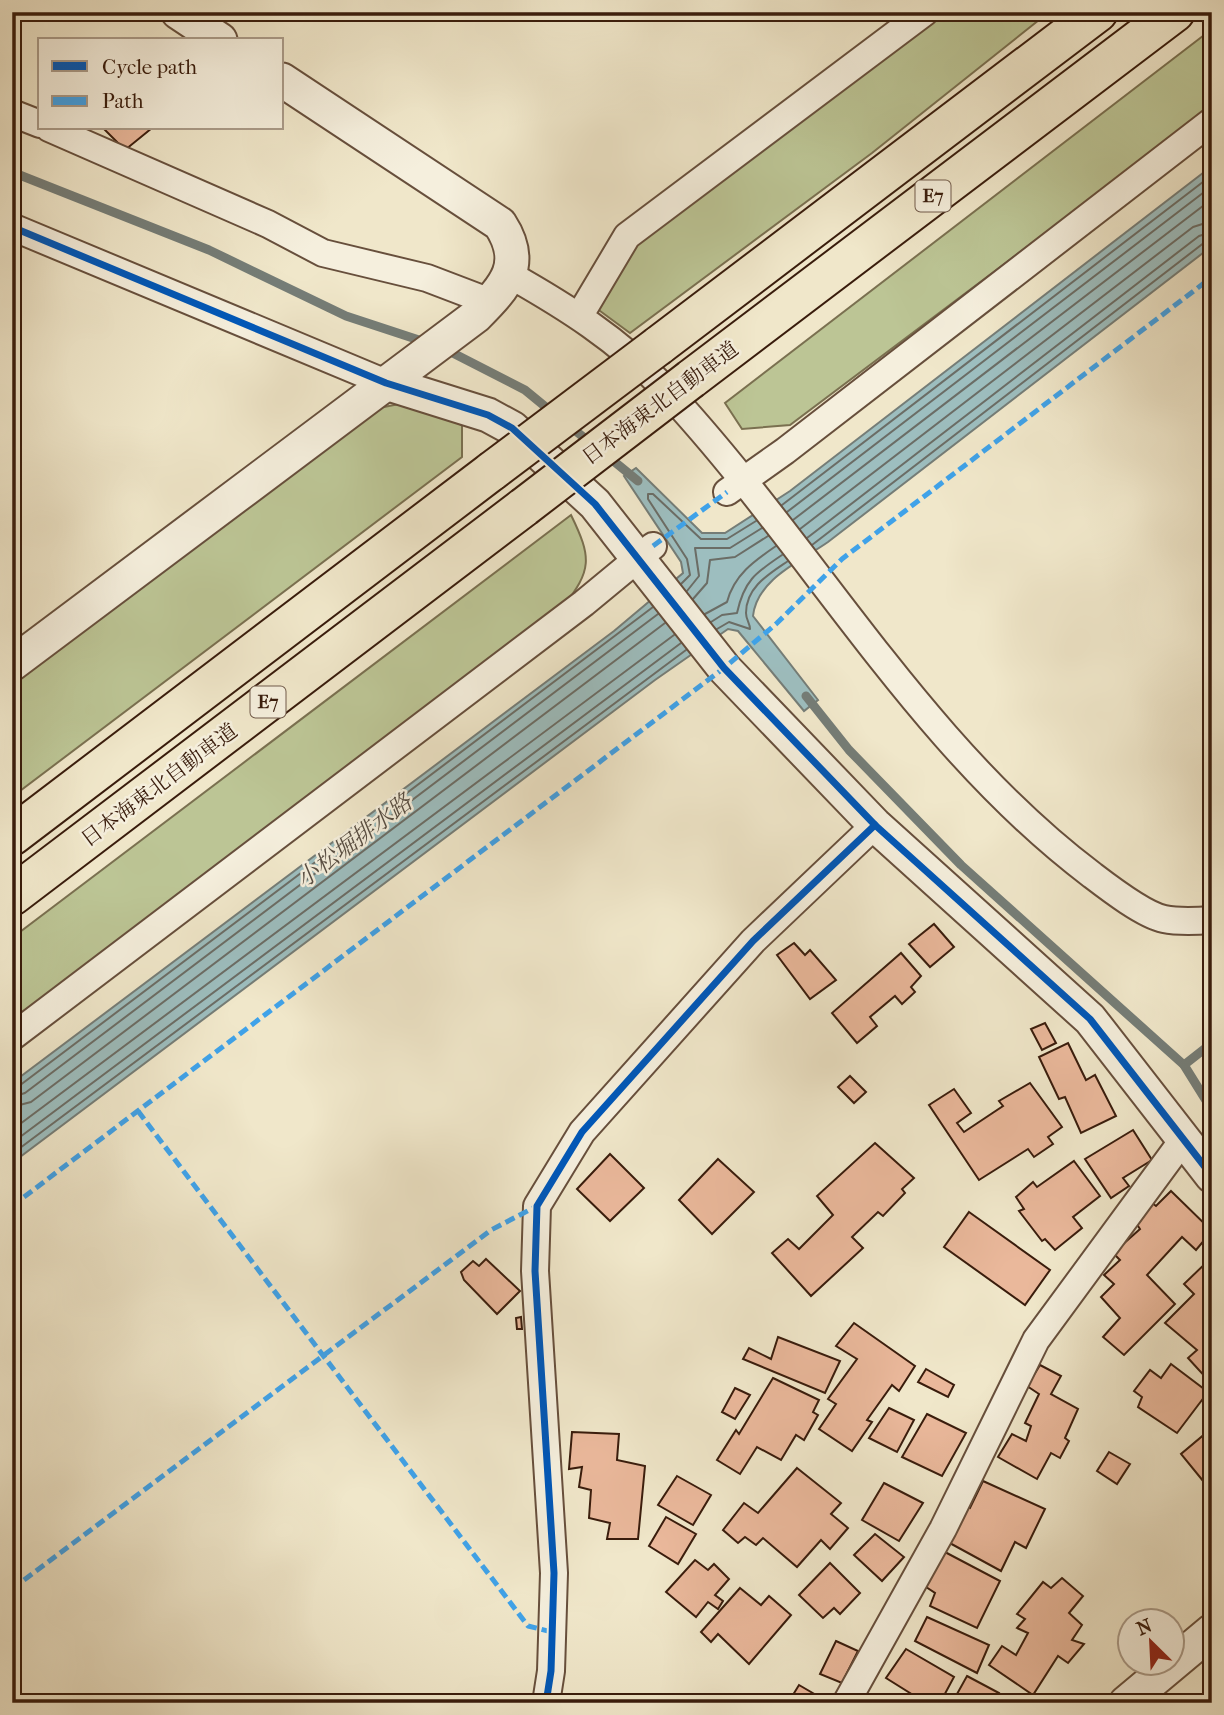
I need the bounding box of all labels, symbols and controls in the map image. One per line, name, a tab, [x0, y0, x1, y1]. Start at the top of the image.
legend	[38, 38, 284, 130]
text: Cycle path	[102, 55, 197, 79]
text: Path	[102, 89, 144, 113]
road number: E7	[916, 180, 950, 212]
street label: 日本海東北自動車道	[577, 337, 743, 469]
road number: E7	[250, 687, 286, 718]
street label: 日本海東北自動車道	[76, 719, 242, 851]
water label: 小松堀排水路	[291, 787, 419, 893]
north arrow	[1116, 1606, 1186, 1676]
text: N	[1133, 1614, 1156, 1640]

